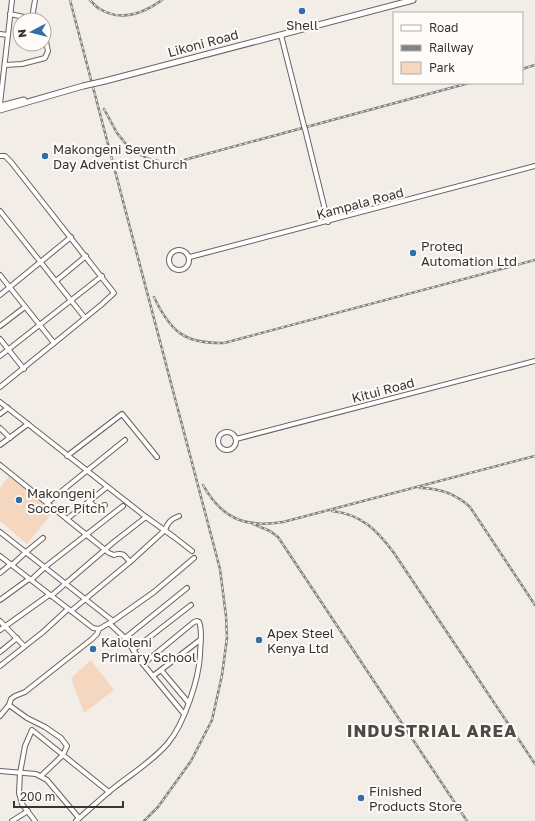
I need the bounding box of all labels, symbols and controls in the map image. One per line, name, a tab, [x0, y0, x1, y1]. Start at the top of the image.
marker: Shell	[297, 6, 307, 16]
north arrow	[12, 12, 52, 52]
legend	[393, 12, 523, 84]
place label: Shell	[286, 17, 318, 33]
text: Road	[429, 20, 458, 35]
street label: Likoni Road	[166, 26, 240, 60]
text: N	[15, 28, 29, 38]
text: Railway	[429, 40, 474, 55]
text: Park	[429, 60, 455, 75]
place label: Makongeni Seventh Day Adventist Church	[53, 141, 187, 172]
marker: Makongeni Seventh Day Adventist Church	[40, 151, 50, 161]
street label: Kampala Road	[315, 184, 405, 222]
place label: Proteq Automation Ltd	[421, 238, 517, 269]
marker: Proteq Automation Ltd	[408, 248, 418, 258]
street label: Kitui Road	[350, 374, 416, 406]
place label: Makongeni Soccer Pitch	[27, 485, 105, 516]
marker: Makongeni Soccer Pitch	[14, 495, 24, 505]
place label: Apex Steel Kenya Ltd	[267, 625, 334, 656]
place label: Kaloleni Primary School	[101, 634, 196, 665]
marker: Apex Steel Kenya Ltd	[254, 635, 264, 645]
marker: Kaloleni Primary School	[88, 644, 98, 654]
district label: INDUSTRIAL AREA	[347, 720, 517, 741]
scale bar	[14, 783, 123, 809]
place label: Finished Products Store	[369, 783, 462, 814]
text: 200 m	[20, 789, 55, 804]
marker: Finished Products Store	[356, 793, 366, 803]

